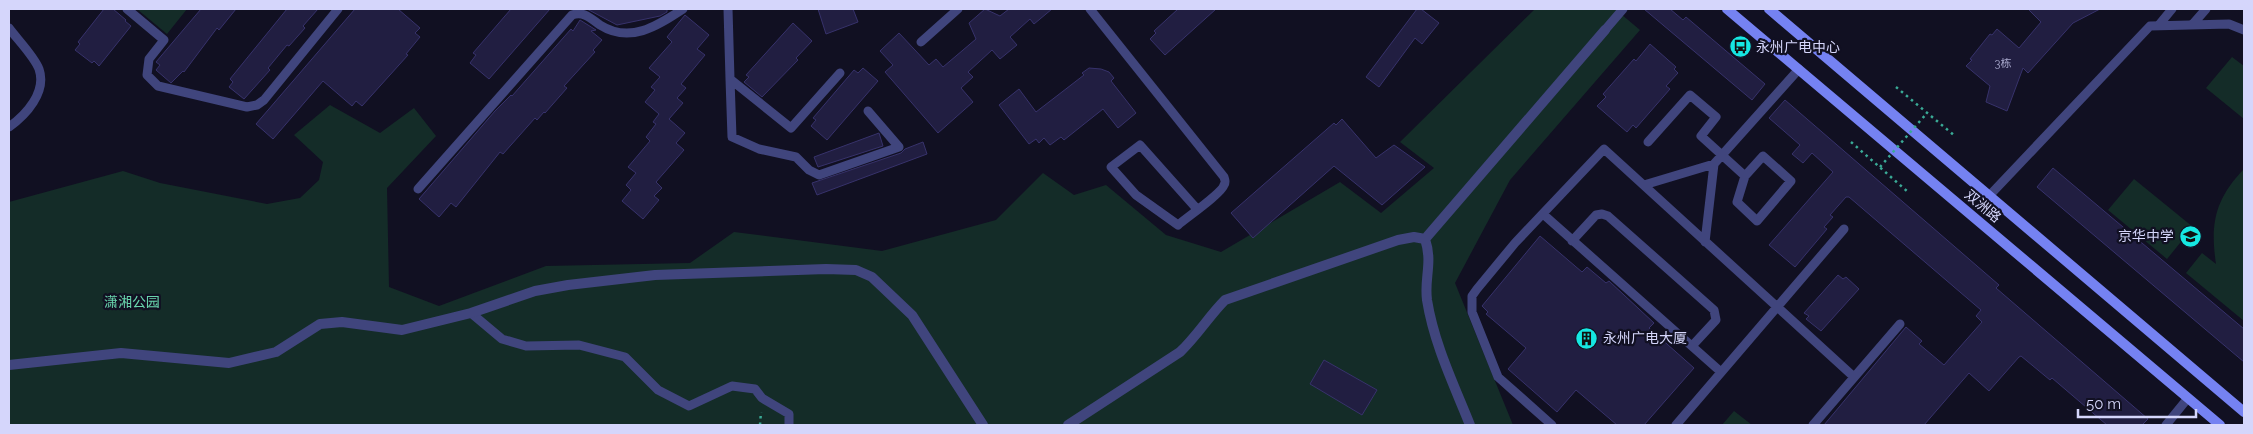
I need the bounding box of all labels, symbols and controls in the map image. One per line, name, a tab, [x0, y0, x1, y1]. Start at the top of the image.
bus stop icon: 永州广电中心	[1728, 35, 1752, 59]
place label: 永州广电中心	[1756, 39, 1840, 55]
house number: 3栋	[1995, 57, 2011, 70]
street label: 双洲路	[1962, 186, 2004, 226]
school or university icon: 京华中学	[2178, 224, 2202, 248]
place label: 京华中学	[2118, 228, 2174, 244]
park label: 潇湘公园	[104, 294, 160, 310]
building icon: 永州广电大厦	[1575, 326, 1599, 350]
place label: 永州广电大厦	[1603, 330, 1687, 346]
scale bar	[2078, 386, 2196, 418]
text: 50 m	[2086, 395, 2121, 413]

